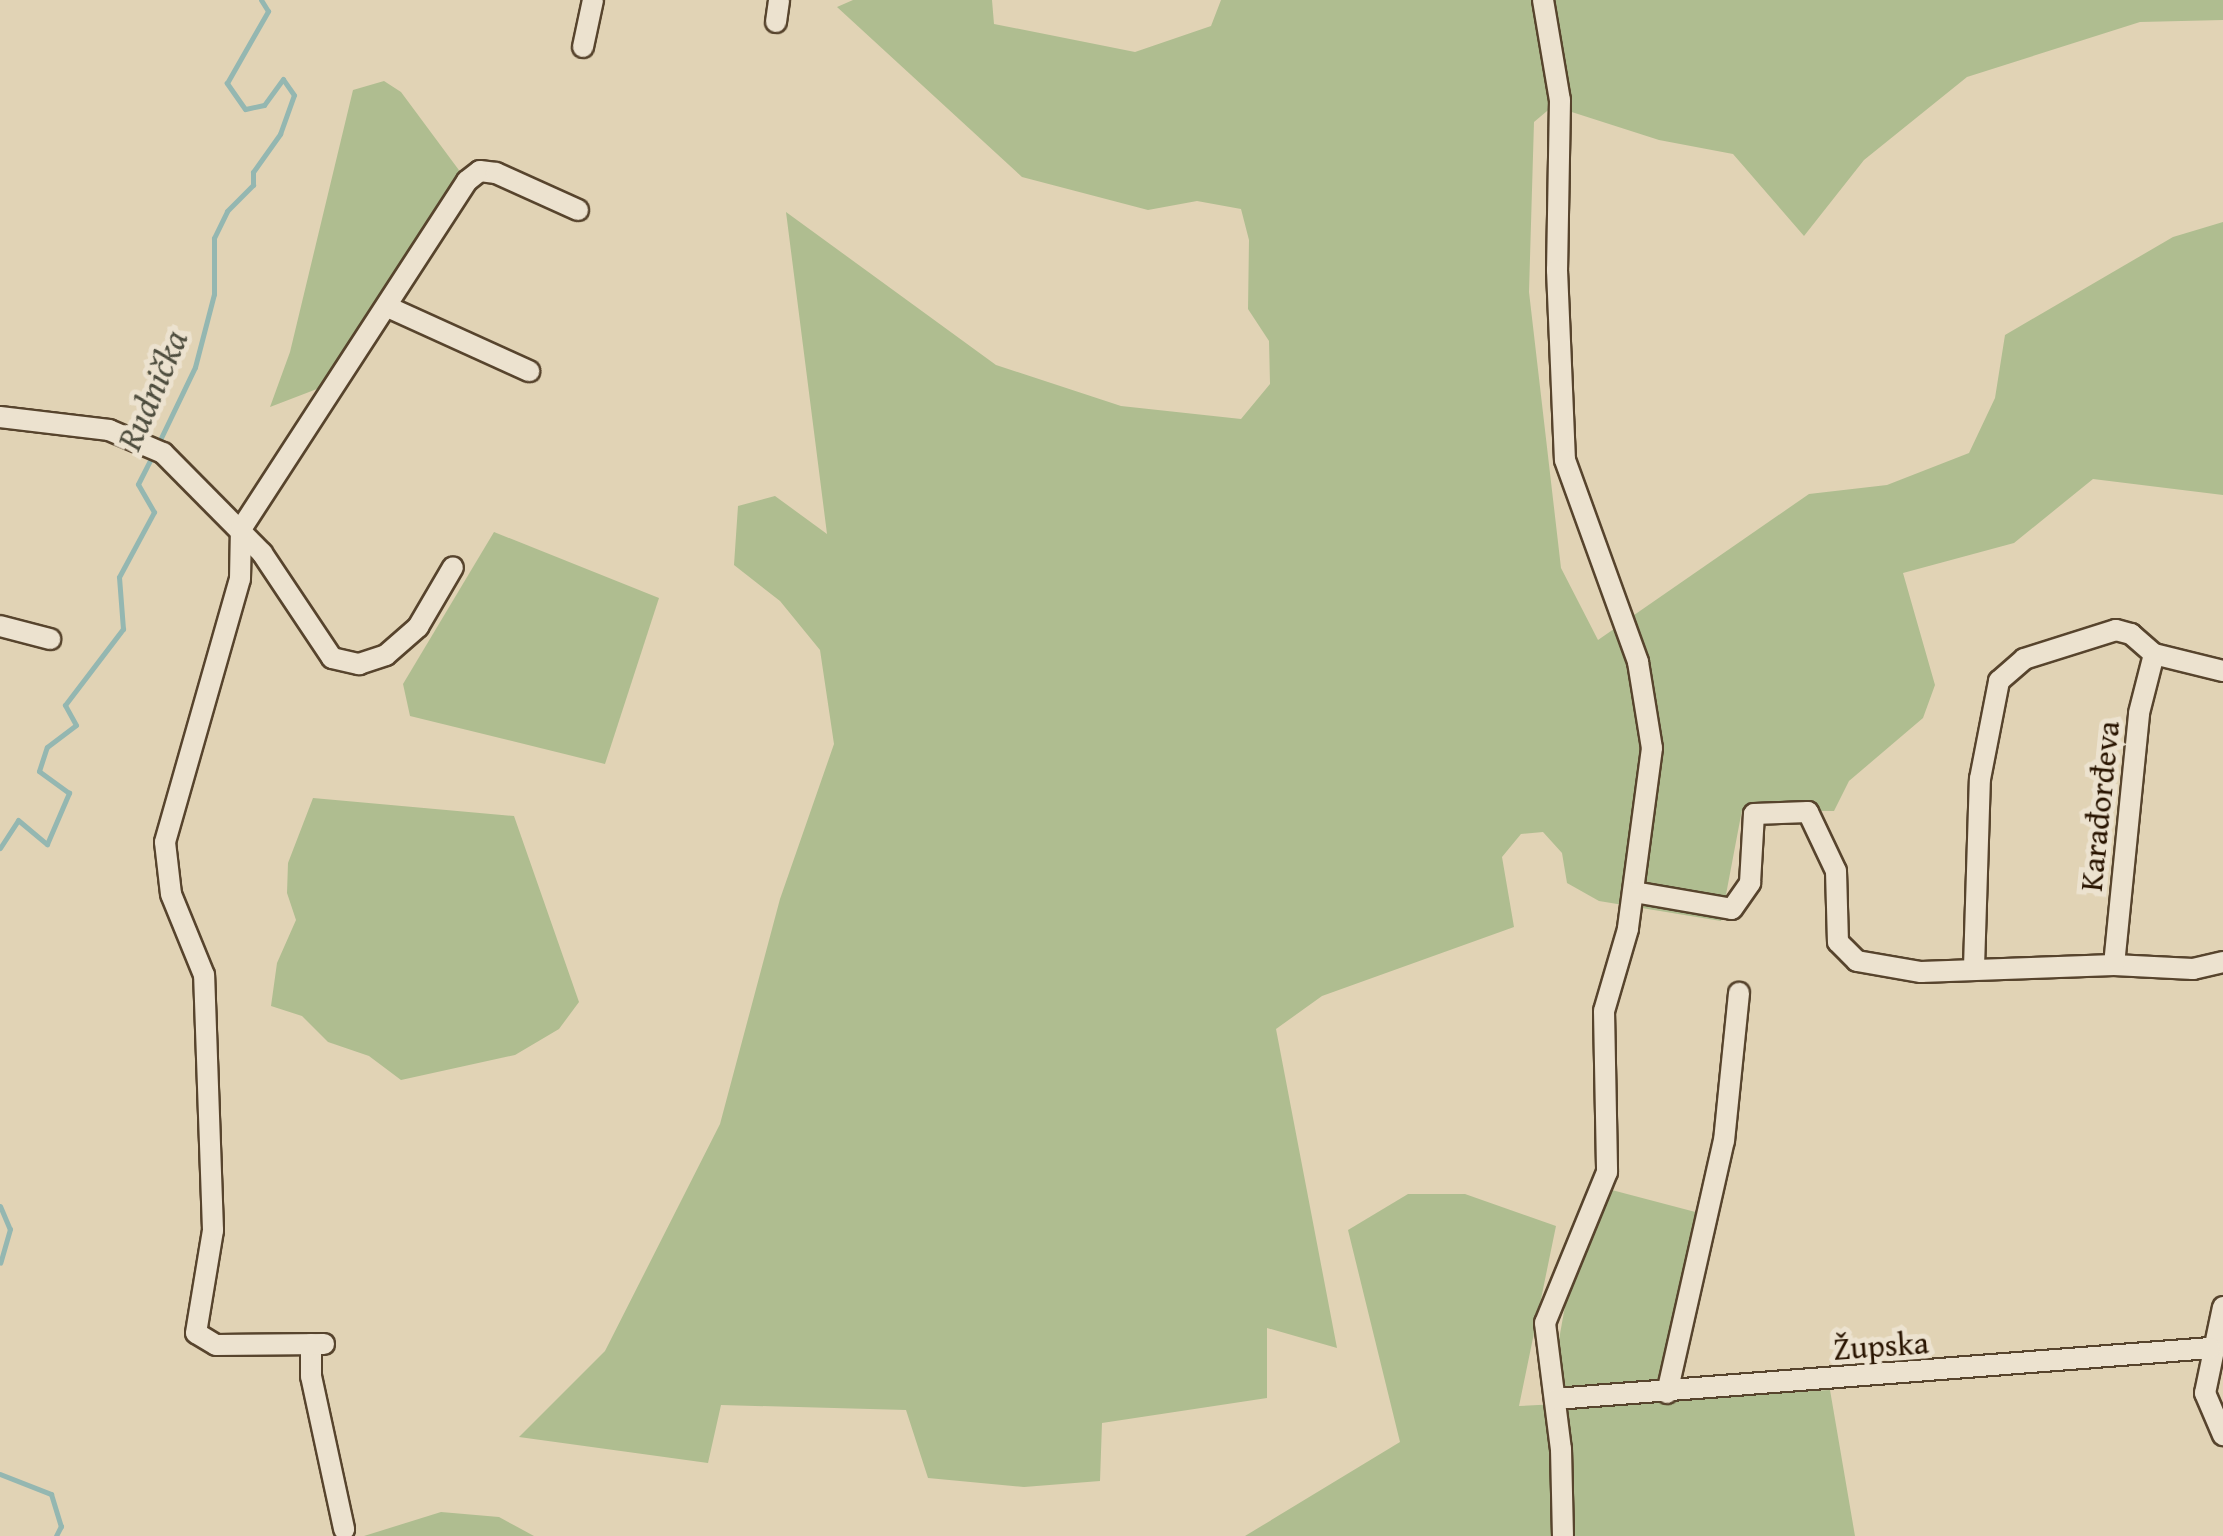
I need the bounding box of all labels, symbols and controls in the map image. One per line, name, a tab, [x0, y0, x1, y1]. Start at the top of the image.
water label: Rudnička	[108, 324, 196, 456]
street label: Karađorđeva	[2072, 719, 2128, 893]
street label: Župska	[1832, 1324, 1930, 1368]

